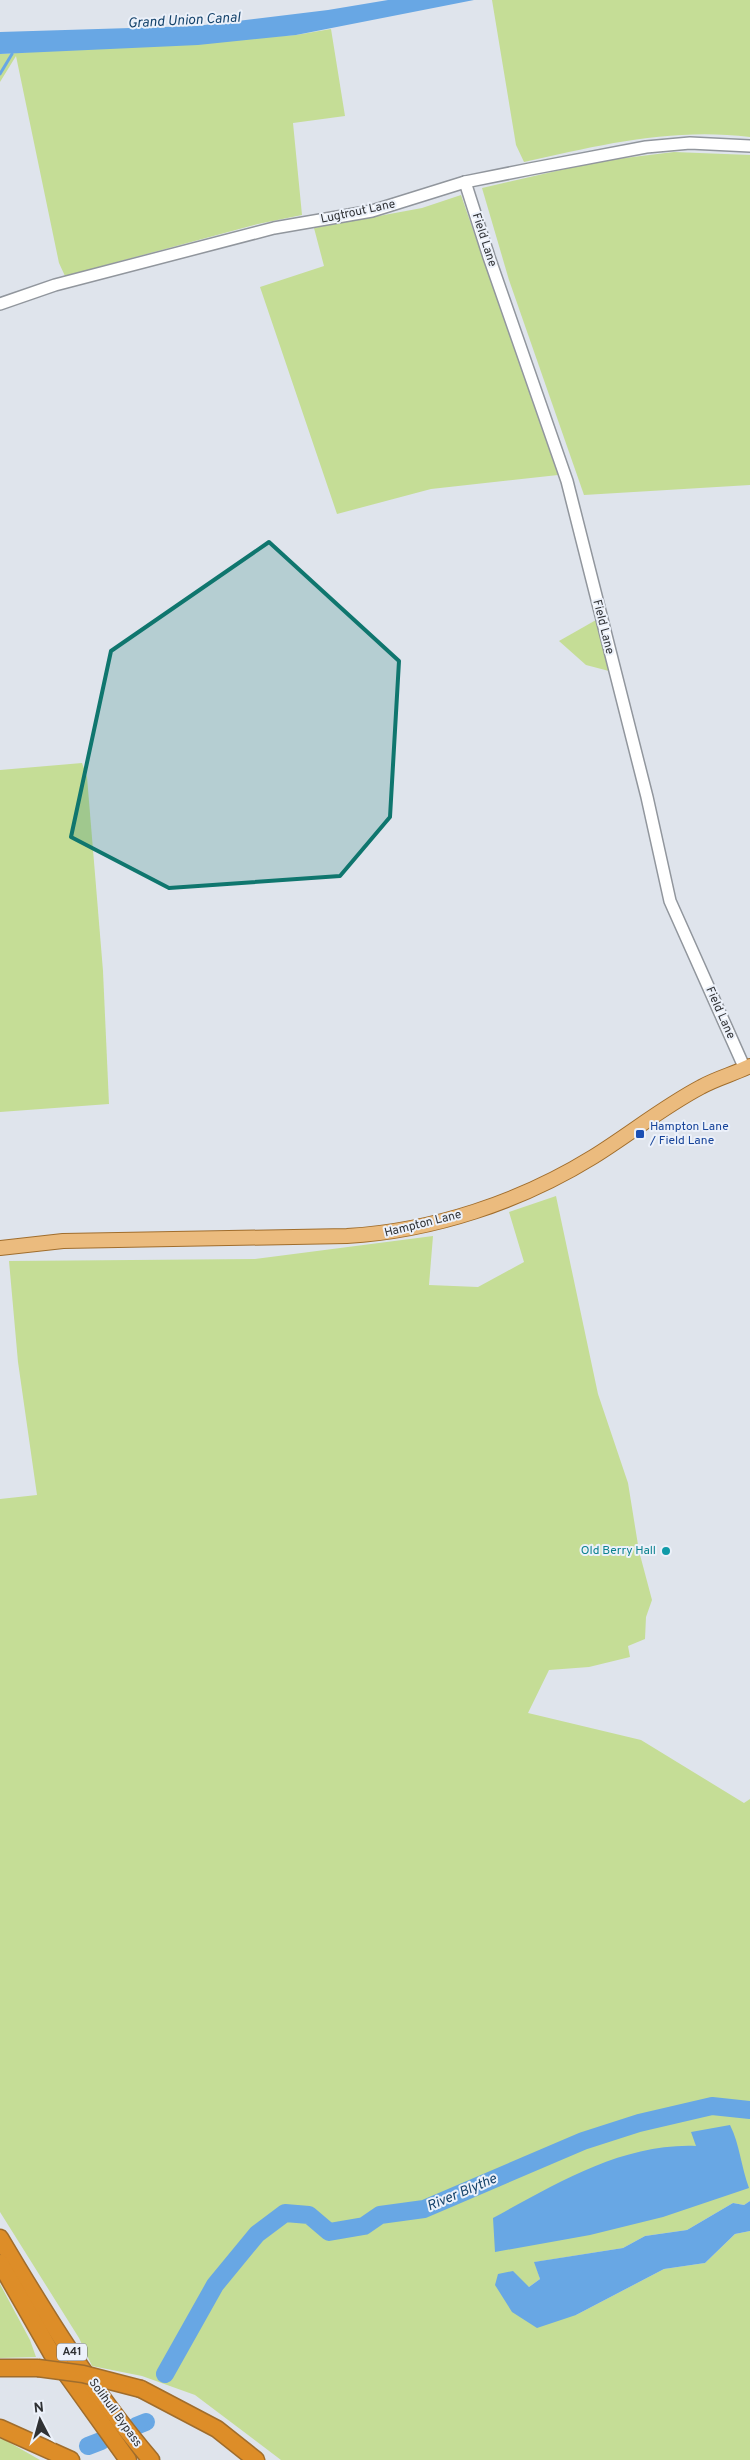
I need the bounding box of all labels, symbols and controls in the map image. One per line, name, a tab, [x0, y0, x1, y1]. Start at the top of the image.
water label: Grand Union Canal	[127, 9, 242, 32]
street label: Lugtrout Lane	[319, 196, 397, 228]
street label: Field Lane	[468, 211, 500, 269]
street label: Field Lane	[589, 598, 617, 656]
street label: Field Lane	[701, 984, 739, 1042]
place label: Hampton Lane / Field Lane	[649, 1119, 729, 1149]
marker: Hampton Lane / Field Lane	[634, 1128, 646, 1140]
street label: Hampton Lane	[383, 1207, 463, 1241]
place label: Old Berry Hall	[581, 1543, 656, 1559]
marker: Old Berry Hall	[660, 1545, 672, 1557]
water label: River Blythe	[425, 2170, 500, 2215]
road number: A41	[57, 2344, 87, 2360]
street label: Solihull Bypass	[85, 2376, 145, 2450]
north arrow	[15, 2395, 65, 2445]
text: N	[33, 2400, 45, 2418]

